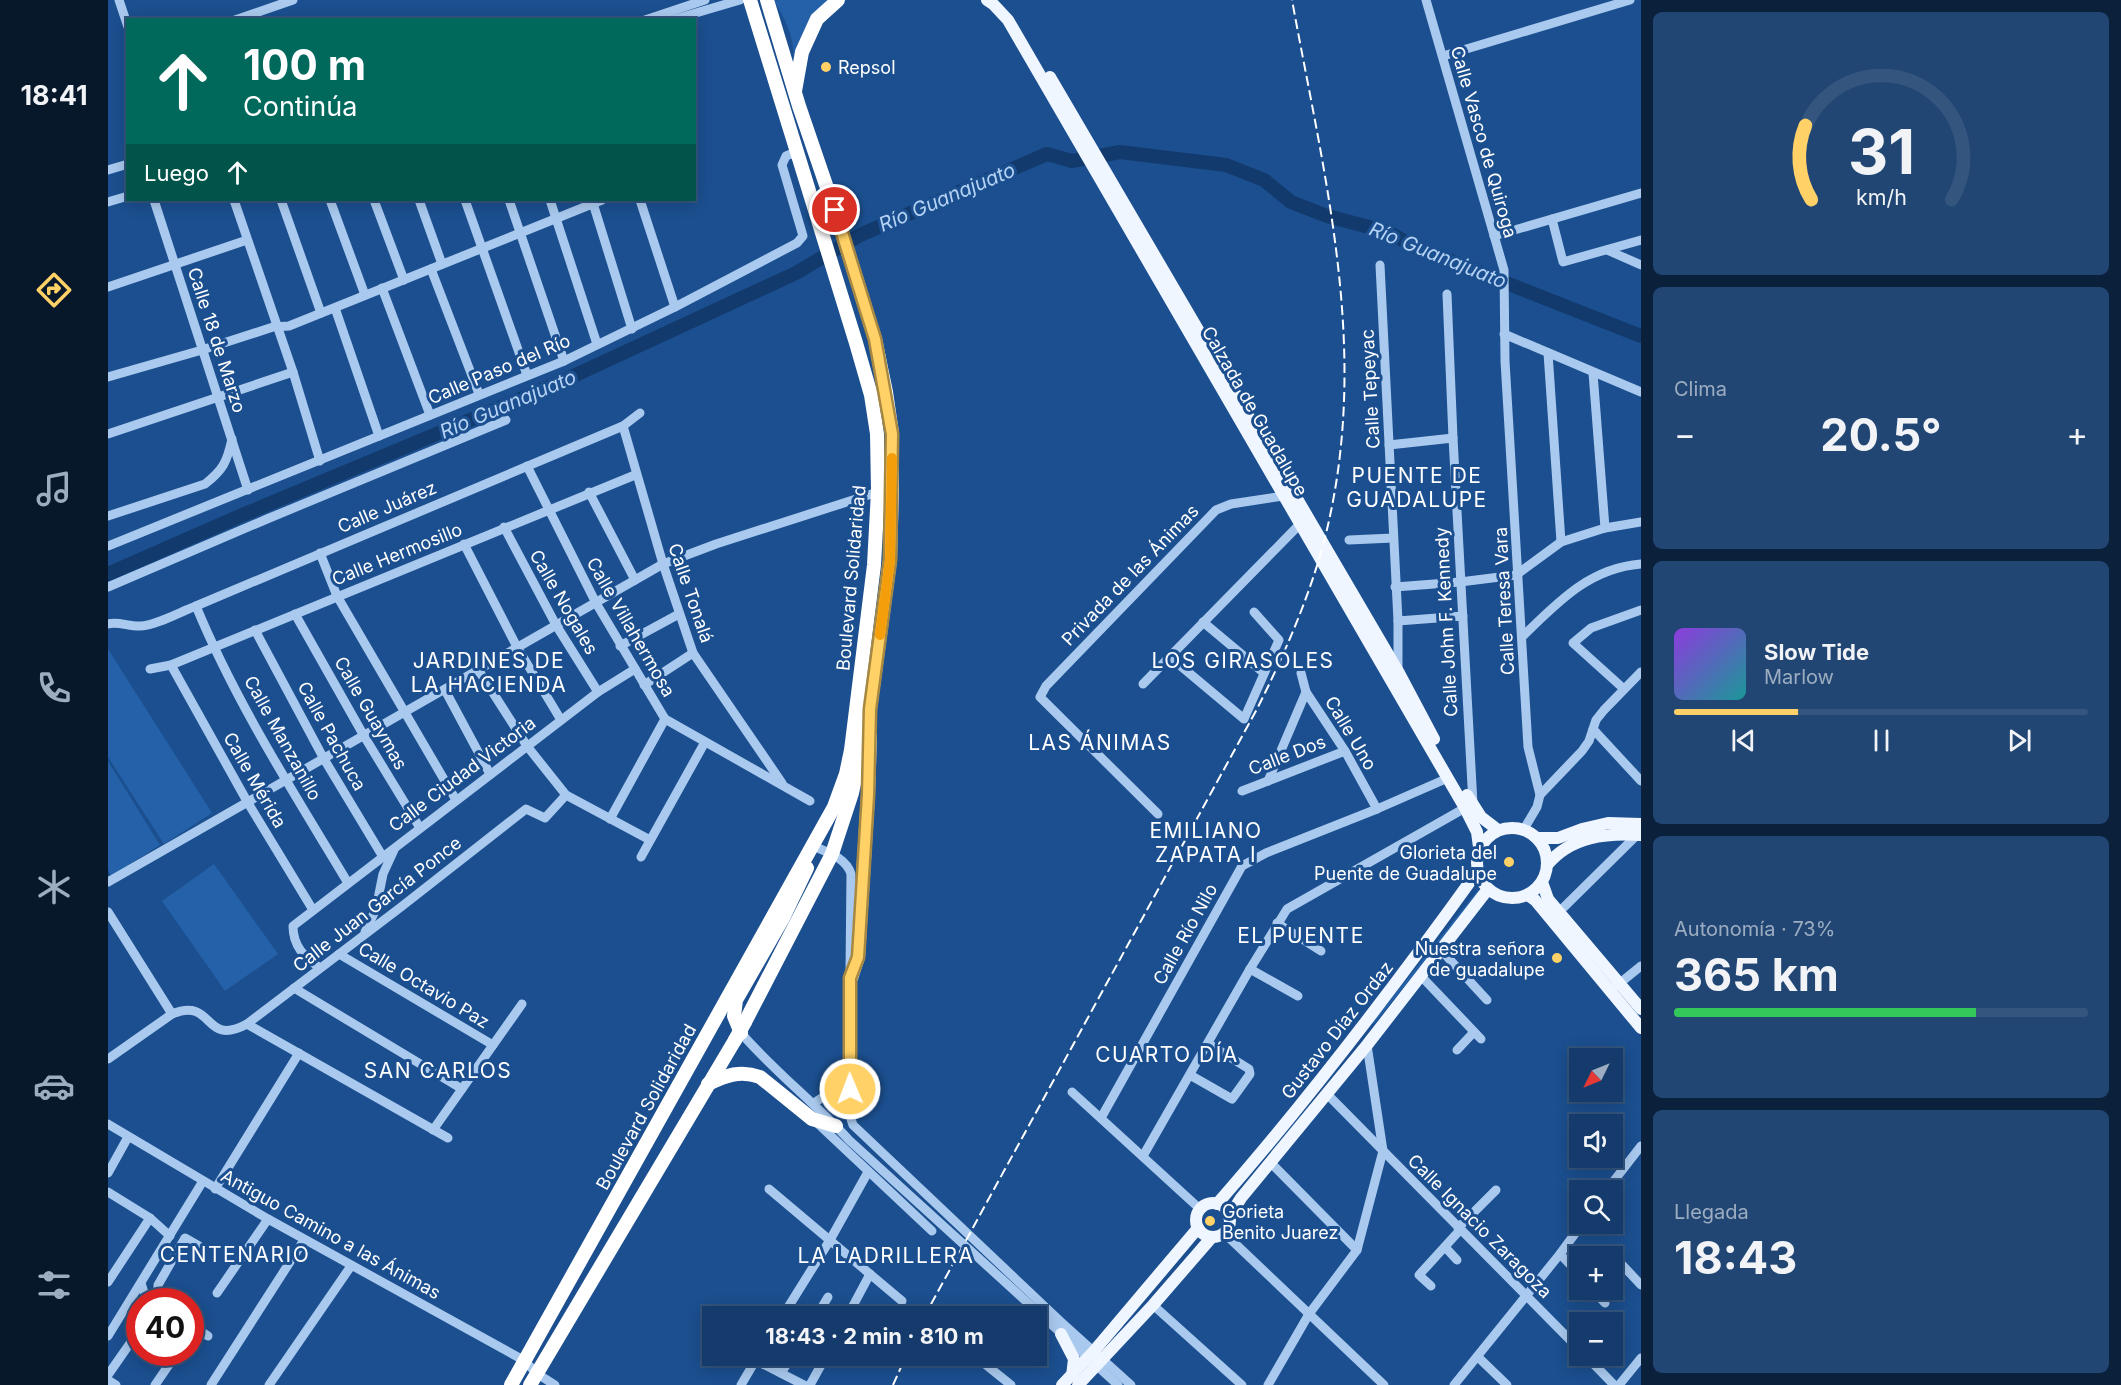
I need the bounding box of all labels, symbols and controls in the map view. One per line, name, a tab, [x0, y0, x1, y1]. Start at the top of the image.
text: 100 m	[243, 39, 366, 90]
icon: ahead	[144, 42, 222, 120]
street label: Calle Vasco de Quiroga	[1447, 44, 1521, 240]
place label: Repsol	[838, 57, 896, 78]
marker: Repsol	[819, 60, 833, 74]
text: 18:41	[20, 79, 88, 112]
text: Continúa	[243, 90, 357, 123]
text: 31	[1847, 114, 1915, 189]
icon: ahead	[221, 156, 254, 189]
water label: Río Guanajuato	[875, 157, 1019, 237]
text: Luego	[144, 160, 209, 186]
pin	[809, 184, 860, 235]
text: km/h	[1856, 185, 1906, 211]
icon: arrive	[818, 193, 851, 226]
water label: Río Guanajuato	[1366, 217, 1510, 293]
street label: Calle 18 de Marzo	[184, 265, 250, 415]
icon: directions	[33, 269, 75, 311]
street label: Calzada de Guadalupe	[1198, 322, 1312, 500]
street label: Calle Tepeyac	[1356, 329, 1384, 449]
street label: Calle Paso del Río	[425, 330, 573, 408]
water label: Río Guanajuato	[436, 364, 580, 444]
text: Clima	[1674, 377, 1727, 401]
text: 20.5°	[1820, 407, 1942, 462]
text: −	[1674, 414, 1696, 454]
text: +	[2066, 414, 2088, 454]
district label: PUENTE DE GUADALUPE	[1346, 463, 1488, 512]
icon: music	[33, 468, 75, 510]
street label: Calle Juárez	[334, 477, 440, 537]
street label: Boulevard Solidaridad	[832, 484, 870, 672]
street label: Privada de las Ánimas	[1057, 500, 1203, 650]
street label: Calle Hermosillo	[329, 518, 465, 590]
street label: Calle Teresa Vara	[1490, 526, 1518, 676]
street label: Calle John F. Kennedy	[1431, 527, 1461, 717]
street label: Calle Tonalá	[664, 541, 718, 645]
street label: Calle Nogales	[526, 546, 602, 658]
street label: Calle Villahermosa	[583, 554, 679, 700]
text: Slow Tide	[1764, 639, 1869, 665]
district label: JARDINES DE LA HACIENDA	[411, 648, 567, 697]
district label: LOS GIRASOLES	[1151, 648, 1335, 673]
street label: Calle Guaymas	[330, 653, 412, 773]
text: Marlow	[1764, 665, 1834, 689]
icon: phone	[33, 667, 75, 709]
street label: Calle Manzanillo	[240, 672, 326, 804]
street label: Calle Pachuca	[293, 678, 371, 794]
street label: Calle Uno	[1321, 692, 1381, 774]
street label: Calle Ciudad Victoria	[385, 712, 539, 836]
icon: previous	[1727, 724, 1760, 757]
icon: pause	[1865, 724, 1898, 757]
icon: next	[2003, 724, 2036, 757]
street label: Calle Mérida	[219, 728, 291, 832]
district label: LAS ÁNIMAS	[1028, 729, 1172, 755]
street label: Calle Dos	[1246, 731, 1328, 779]
district label: EMILIANO ZAPATA I	[1149, 818, 1263, 867]
street label: Calle Juan García Ponce	[289, 832, 465, 976]
place label: Glorieta del Puente de Guadalupe	[1314, 842, 1497, 884]
marker: Glorieta del Puente de Guadalupe	[1502, 855, 1516, 869]
icon: climate	[33, 866, 75, 908]
street label: Calle Río Nilo	[1149, 880, 1221, 988]
text: Autonomía · 73%	[1674, 917, 1835, 941]
district label: EL PUENTE	[1237, 923, 1365, 948]
street label: Calle Octavio Paz	[355, 938, 493, 1032]
place label: Nuestra señora de guadalupe	[1415, 938, 1545, 980]
text: 365 km	[1674, 947, 1839, 1002]
marker: Nuestra señora de guadalupe	[1550, 951, 1564, 965]
street label: Gustavo Díaz Ordaz	[1277, 957, 1397, 1103]
street label: Boulevard Solidaridad	[592, 1020, 700, 1194]
district label: CUARTO DÍA	[1095, 1041, 1239, 1067]
north arrow	[1569, 1048, 1623, 1102]
map controls	[1569, 1048, 1623, 1366]
position arrow	[818, 1057, 882, 1121]
district label: SAN CARLOS	[364, 1058, 512, 1083]
icon: car	[33, 1065, 75, 1107]
button: sound	[1569, 1114, 1623, 1168]
street label: Calle Ignacio Zaragoza	[1404, 1150, 1556, 1302]
street label: Antiguo Camino a las Ánimas	[218, 1164, 445, 1303]
button: search	[1569, 1180, 1623, 1234]
text: Llegada	[1674, 1200, 1749, 1224]
place label: Gorieta Benito Juarez	[1222, 1201, 1339, 1243]
marker: Gorieta Benito Juarez	[1203, 1214, 1217, 1228]
text: 18:43	[1674, 1230, 1797, 1285]
district label: CENTENARIO	[160, 1242, 310, 1267]
district label: LA LADRILLERA	[798, 1243, 974, 1268]
button: +	[1569, 1246, 1623, 1300]
icon: filters	[33, 1264, 75, 1306]
speed limit sign: 40	[126, 1288, 204, 1366]
button: −	[1569, 1312, 1623, 1366]
text: 18:43 · 2 min · 810 m	[765, 1323, 984, 1349]

